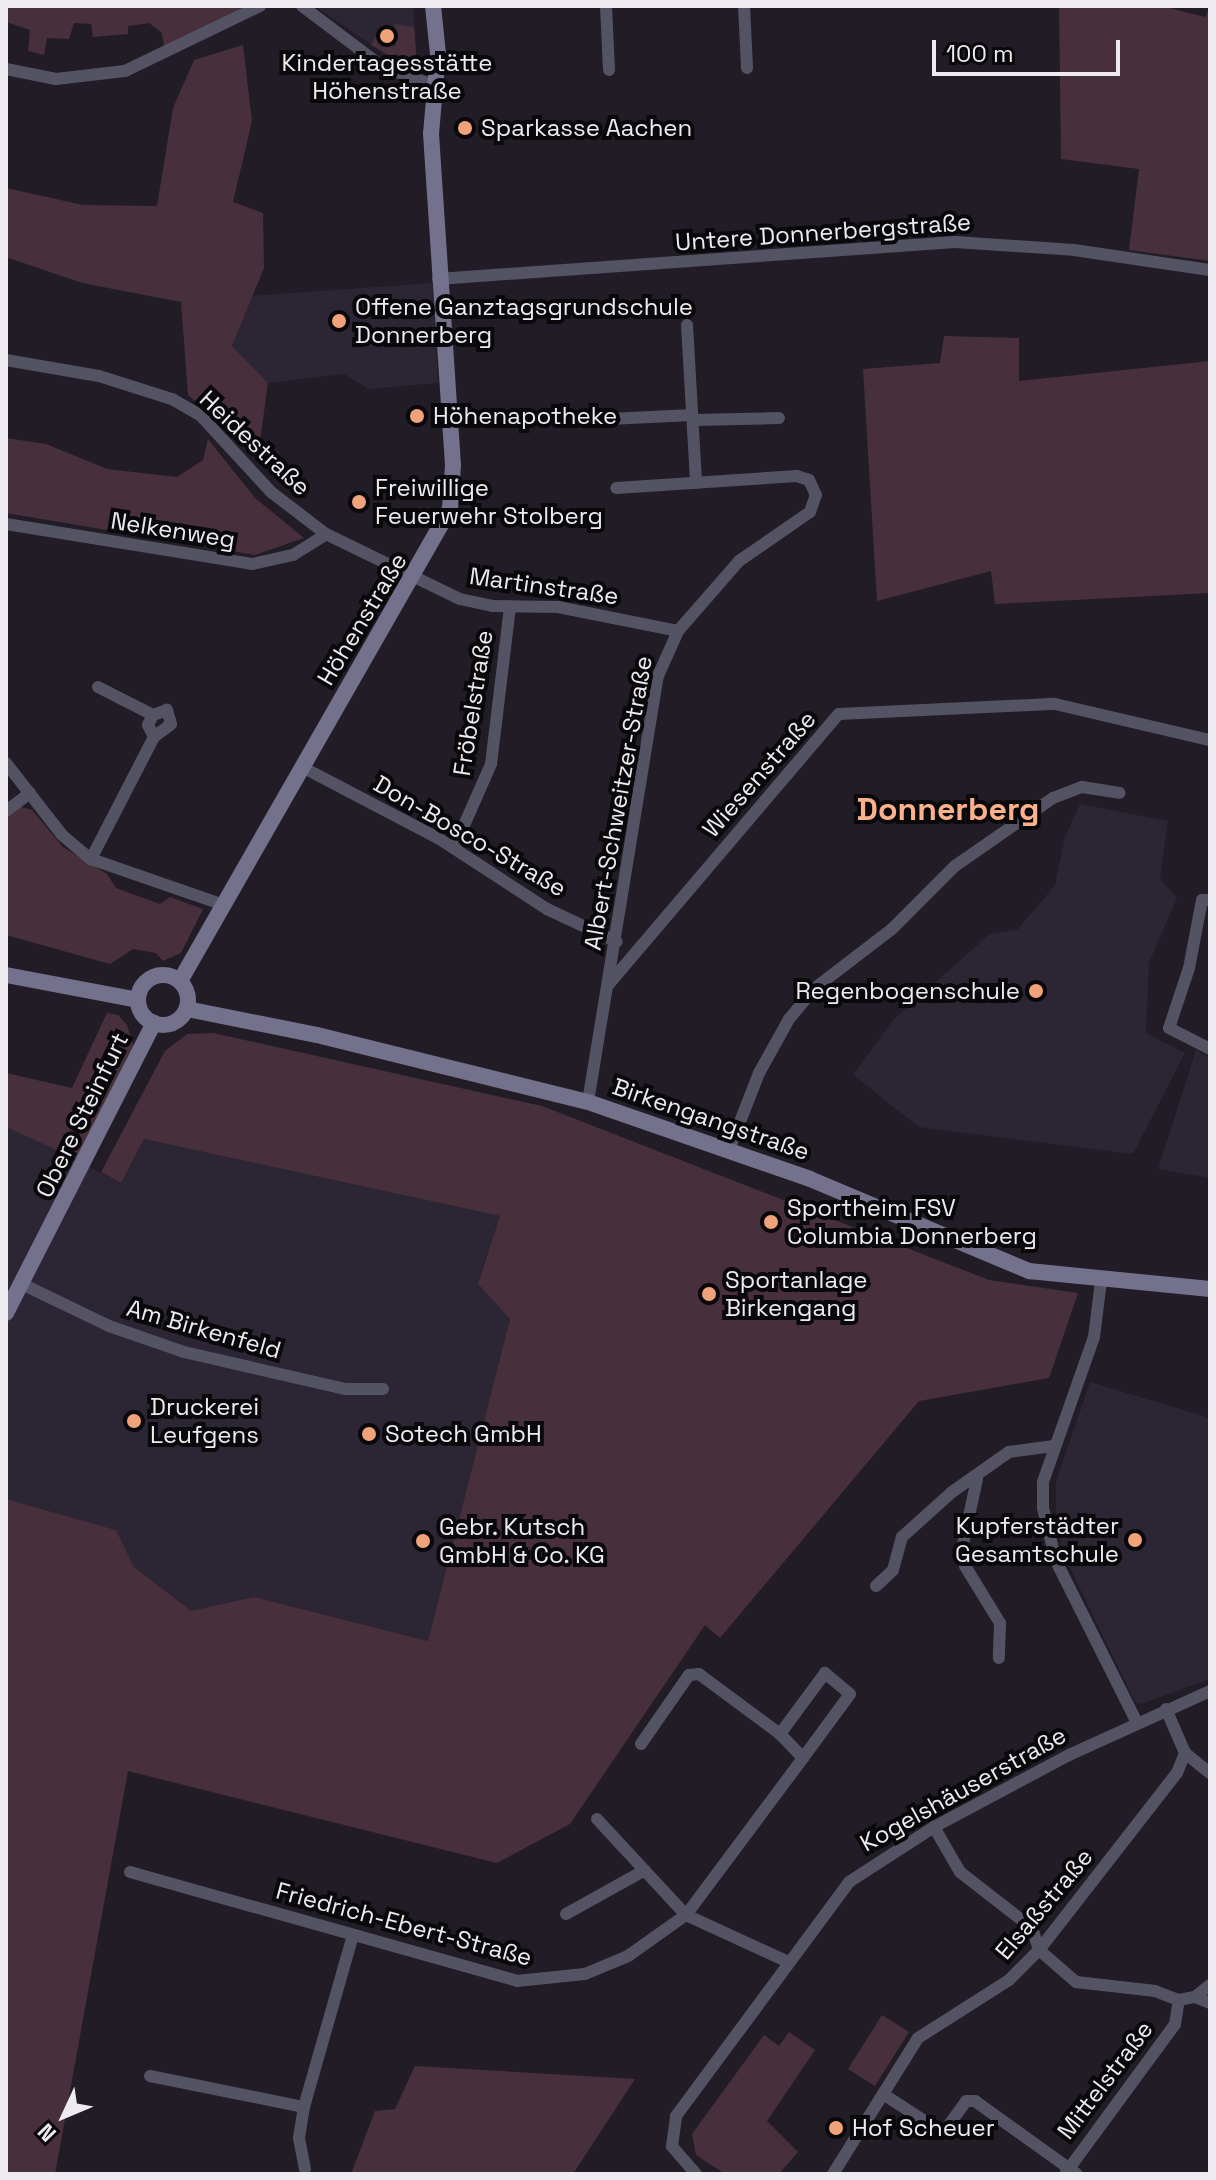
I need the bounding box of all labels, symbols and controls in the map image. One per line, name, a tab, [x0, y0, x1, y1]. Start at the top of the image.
scale bar	[936, 24, 1124, 74]
marker: Kindertagesstätte Höhenstraße	[378, 27, 396, 45]
text: 100 m	[946, 38, 1014, 69]
place label: Kindertagesstätte Höhenstraße	[282, 49, 492, 105]
place label: Sparkasse Aachen	[481, 114, 693, 142]
marker: Sparkasse Aachen	[456, 119, 474, 137]
street label: Untere Donnerbergstraße	[674, 207, 972, 257]
place label: Offene Ganztagsgrundschule Donnerberg	[355, 293, 693, 349]
marker: Offene Ganztagsgrundschule Donnerberg	[330, 312, 348, 330]
street label: Heidestraße	[194, 385, 316, 501]
place label: Höhenapotheke	[433, 402, 617, 430]
marker: Höhenapotheke	[408, 407, 426, 425]
place label: Freiwillige Feuerwehr Stolberg	[375, 474, 603, 530]
marker: Freiwillige Feuerwehr Stolberg	[350, 493, 368, 511]
street label: Nelkenweg	[109, 506, 237, 554]
street label: Höhenstraße	[311, 548, 413, 690]
street label: Martinstraße	[468, 561, 620, 611]
street label: Fröbelstraße	[447, 628, 499, 778]
street label: Albert-Schweitzer-Straße	[578, 654, 658, 952]
street label: Wiesenstraße	[696, 705, 822, 843]
street label: Don-Bosco-Straße	[369, 769, 571, 903]
district label: Donnerberg	[857, 790, 1039, 828]
place label: Regenbogenschule	[795, 977, 1020, 1005]
marker: Regenbogenschule	[1027, 982, 1045, 1000]
street label: Obere Steinfurt	[30, 1028, 134, 1202]
street label: Birkengangstraße	[609, 1072, 813, 1166]
place label: Sportheim FSV Columbia Donnerberg	[787, 1194, 1037, 1250]
marker: Sportheim FSV Columbia Donnerberg	[762, 1213, 780, 1231]
place label: Sportanlage Birkengang	[725, 1266, 868, 1322]
marker: Sportanlage Birkengang	[700, 1285, 718, 1303]
street label: Am Birkenfeld	[124, 1293, 284, 1365]
place label: Druckerei Leufgens	[150, 1393, 259, 1449]
marker: Druckerei Leufgens	[125, 1412, 143, 1430]
place label: Sotech GmbH	[385, 1420, 542, 1448]
marker: Sotech GmbH	[360, 1425, 378, 1443]
place label: Kupferstädter Gesamtschule	[955, 1512, 1119, 1568]
place label: Gebr. Kutsch GmbH & Co. KG	[439, 1513, 606, 1569]
marker: Kupferstädter Gesamtschule	[1126, 1531, 1144, 1549]
marker: Gebr. Kutsch GmbH & Co. KG	[414, 1532, 432, 1550]
street label: Kogelshäuserstraße	[855, 1720, 1071, 1858]
street label: Elsaßstraße	[989, 1843, 1099, 1965]
street label: Friedrich-Ebert-Straße	[273, 1876, 535, 1972]
street label: Mittelstraße	[1051, 2015, 1159, 2145]
north arrow	[24, 2076, 104, 2156]
place label: Hof Scheuer	[852, 2114, 995, 2142]
text: N	[32, 2118, 62, 2148]
marker: Hof Scheuer	[827, 2119, 845, 2137]

